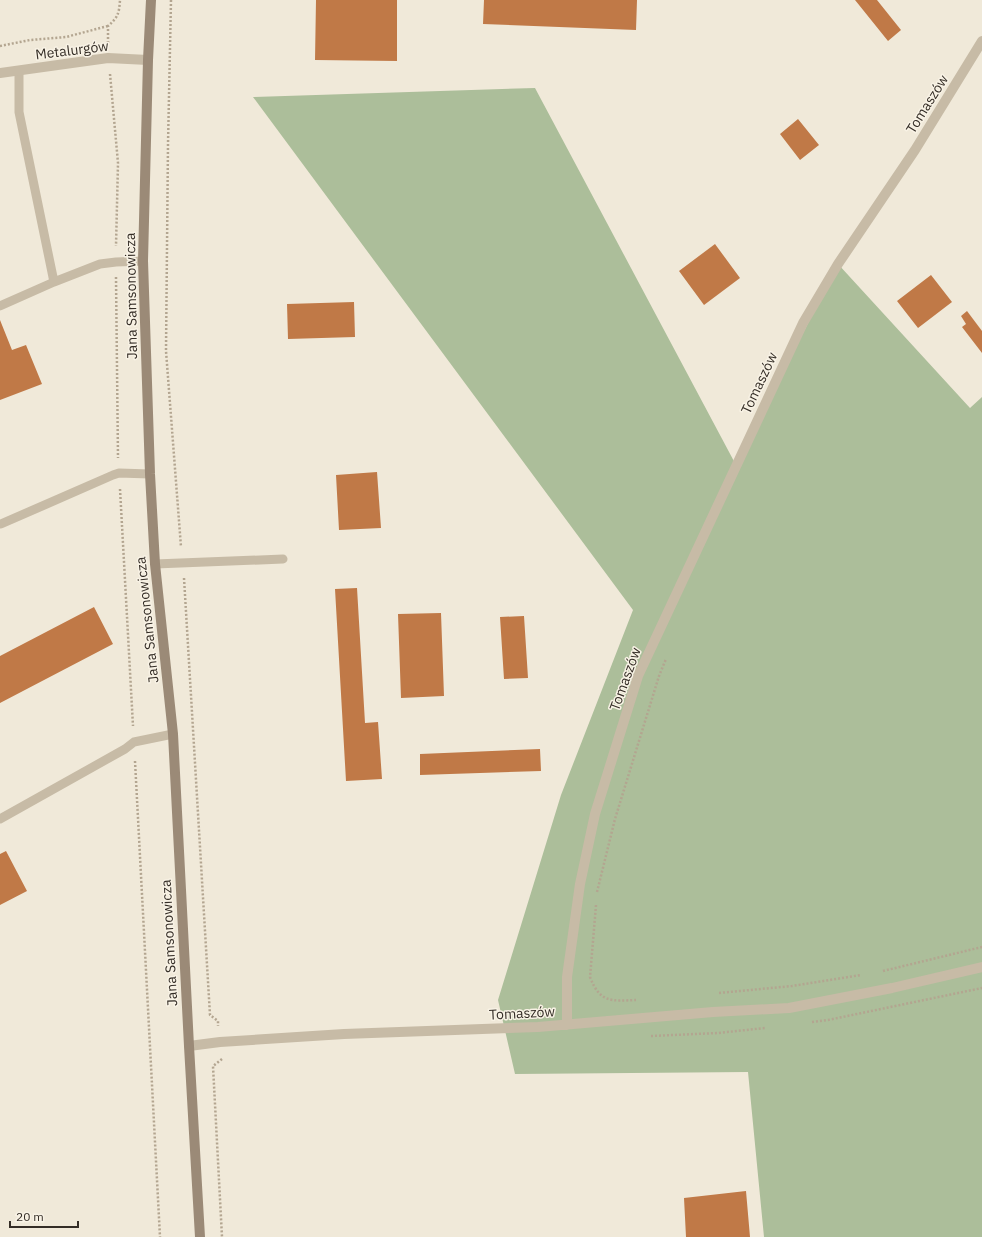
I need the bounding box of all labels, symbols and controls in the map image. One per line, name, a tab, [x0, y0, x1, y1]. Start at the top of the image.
street label: Metalurgów	[34, 37, 110, 63]
street label: Tomaszów	[902, 71, 952, 137]
street label: Jana Samsonowicza	[121, 232, 141, 360]
street label: Tomaszów	[737, 349, 781, 417]
street label: Jana Samsonowicza	[131, 555, 163, 684]
street label: Tomaszów	[605, 645, 645, 713]
street label: Jana Samsonowicza	[157, 879, 181, 1007]
street label: Tomaszów	[488, 1002, 556, 1024]
scale bar	[10, 1203, 78, 1229]
text: 20 m	[16, 1209, 44, 1224]

